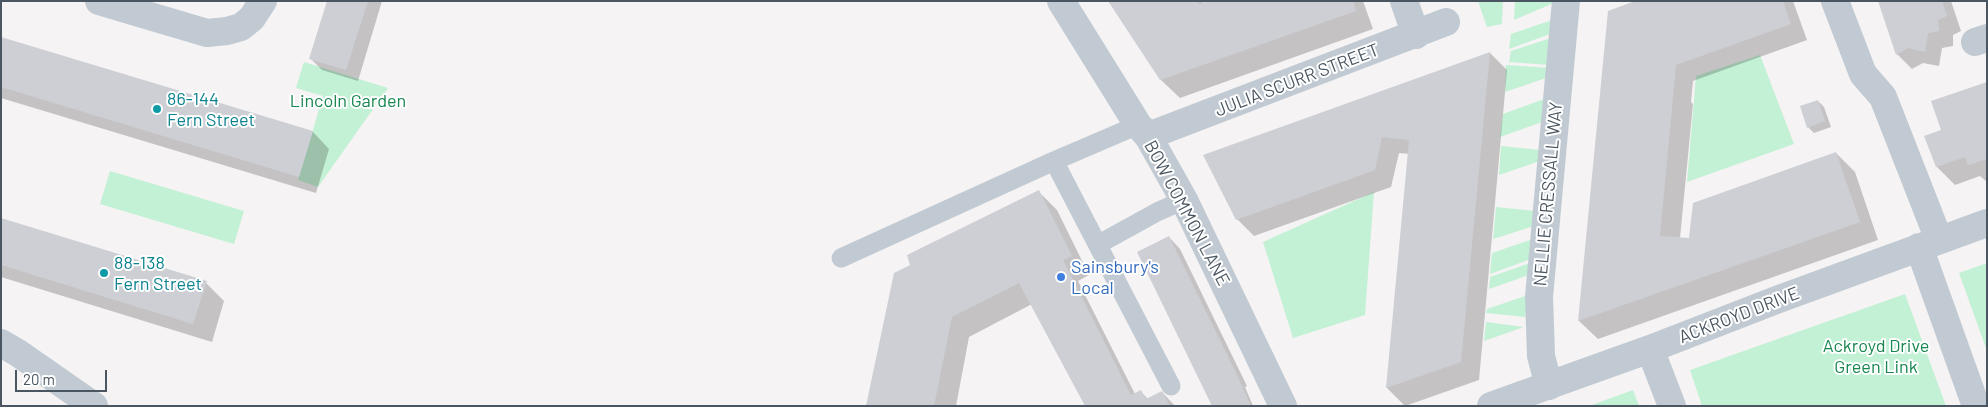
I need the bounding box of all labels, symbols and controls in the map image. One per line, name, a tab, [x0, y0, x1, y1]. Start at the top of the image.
street label: JULIA SCURR STREET	[1212, 39, 1382, 121]
place label: 86-144 Fern Street	[167, 88, 255, 130]
park label: Lincoln Garden	[290, 90, 406, 112]
street label: NELLIE CRESSALL WAY	[1529, 101, 1567, 287]
marker: 86-144 Fern Street	[151, 103, 163, 115]
street label: BOW COMMON LANE	[1140, 137, 1234, 289]
place label: 88-138 Fern Street	[114, 252, 202, 294]
place label: Sainsbury's Local	[1071, 256, 1159, 298]
marker: 88-138 Fern Street	[98, 267, 110, 279]
marker: Sainsbury's Local	[1055, 271, 1067, 283]
street label: ACKROYD DRIVE	[1676, 282, 1802, 348]
park label: Ackroyd Drive Green Link	[1823, 335, 1929, 378]
scale bar	[18, 360, 110, 392]
text: 20 m	[23, 370, 55, 388]

